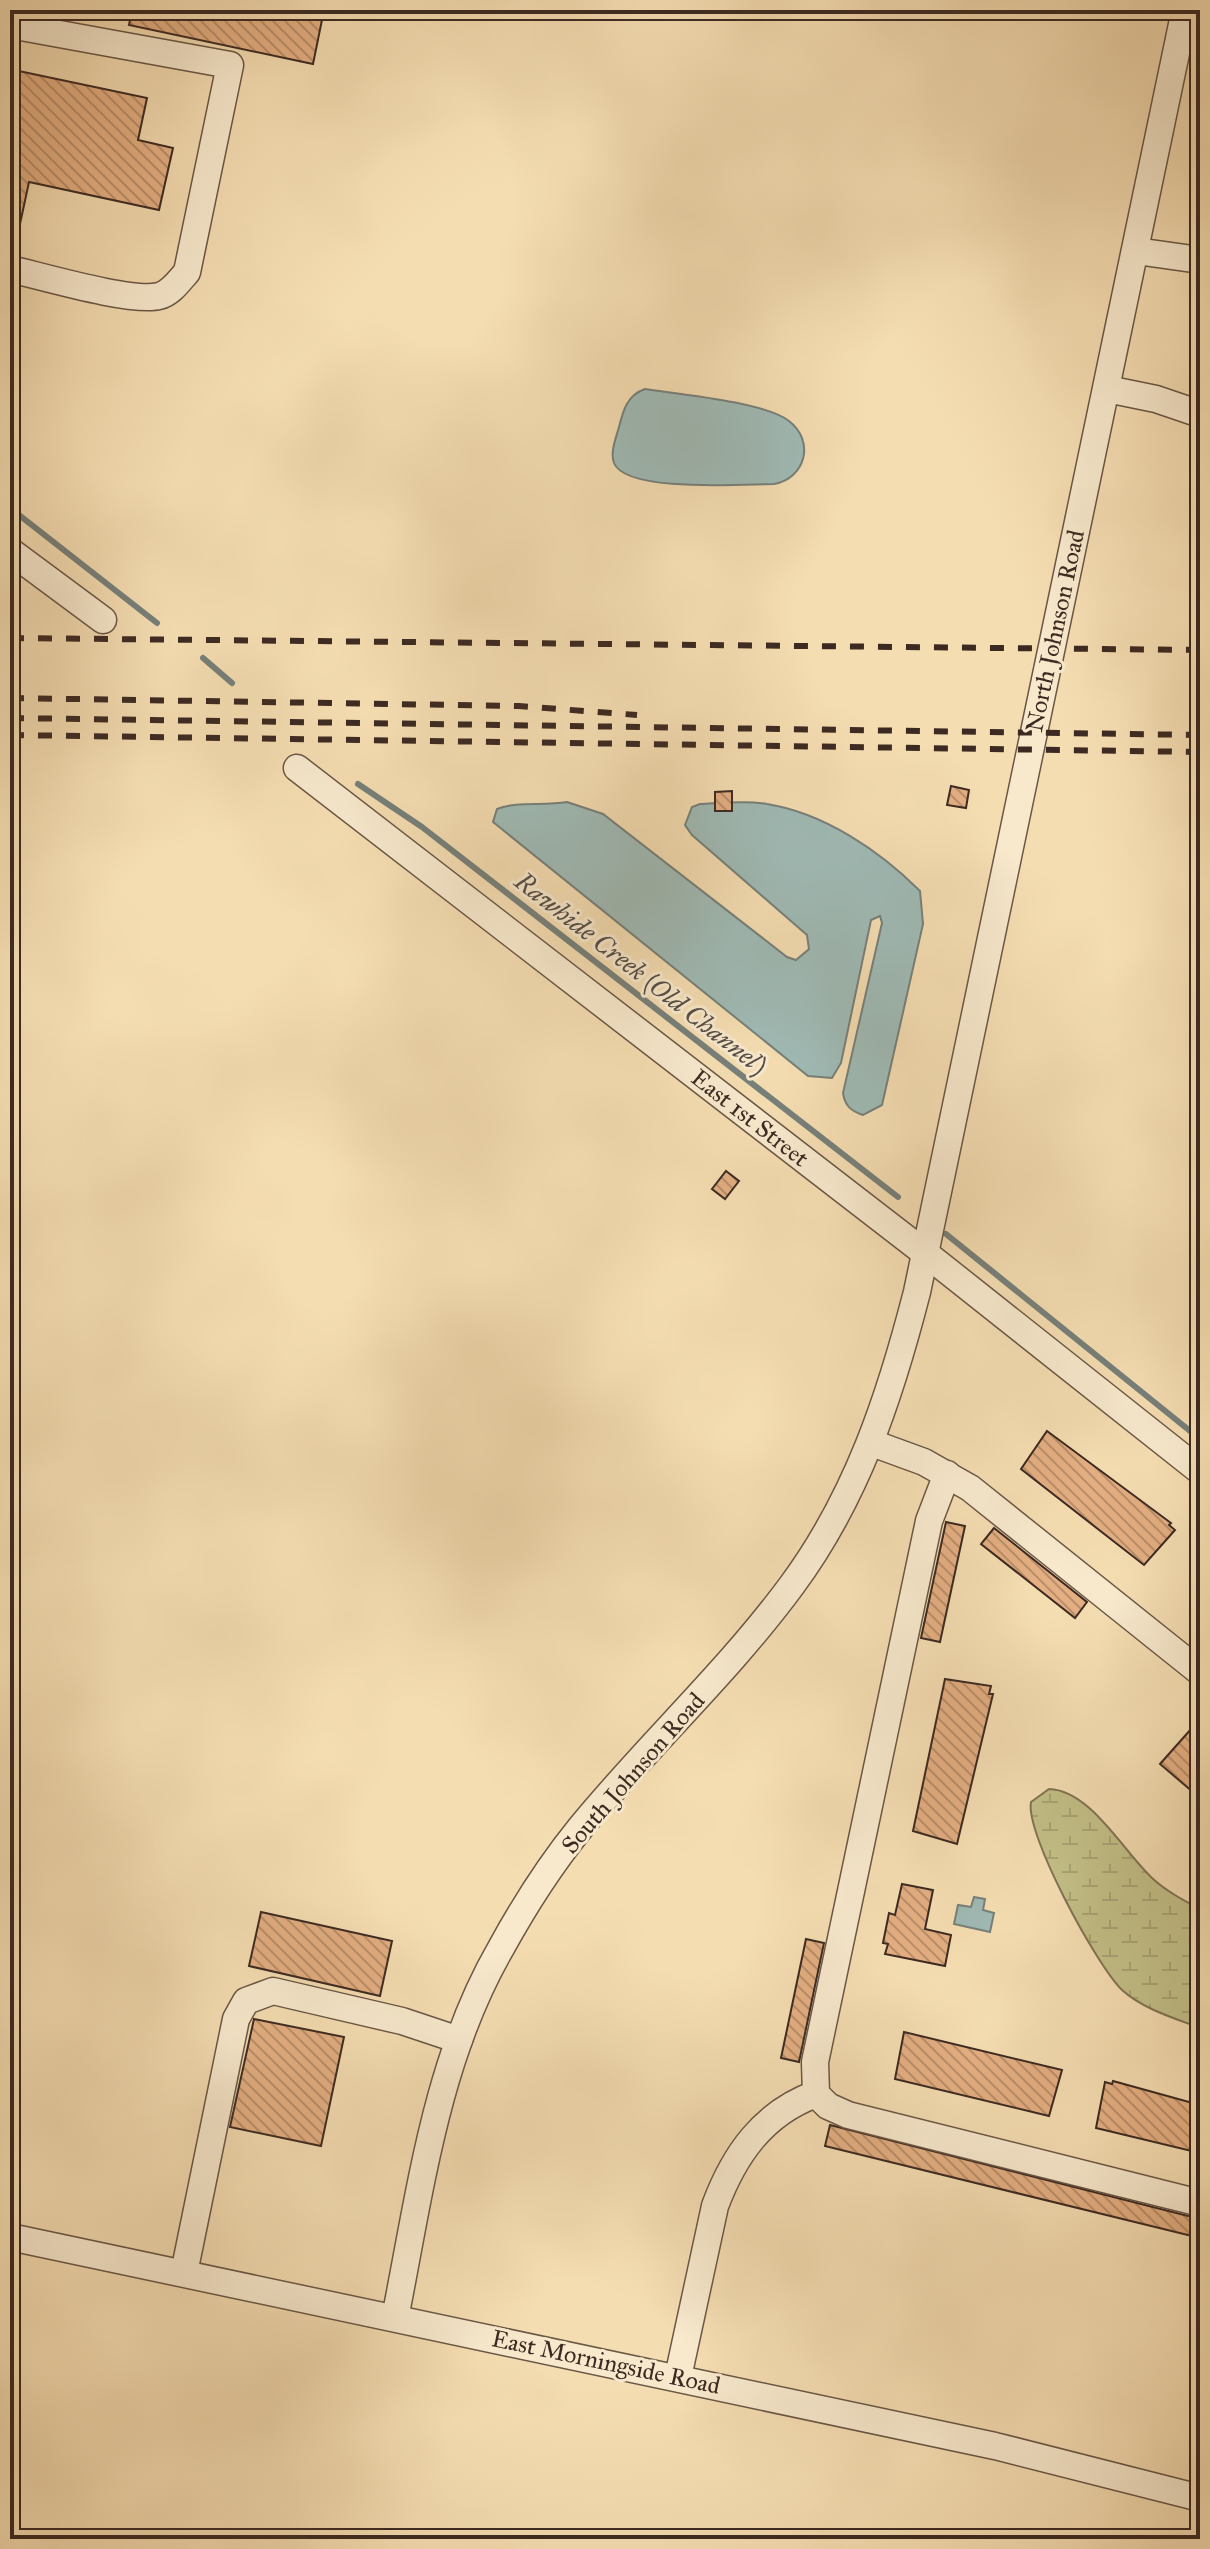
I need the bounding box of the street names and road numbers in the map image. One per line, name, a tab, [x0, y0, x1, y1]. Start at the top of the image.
street label: North Johnson Road	[1019, 527, 1091, 735]
street label: East 1st Street	[685, 1063, 815, 1174]
street label: South Johnson Road	[555, 1686, 711, 1860]
street label: East Morningside Road	[489, 2323, 723, 2401]

